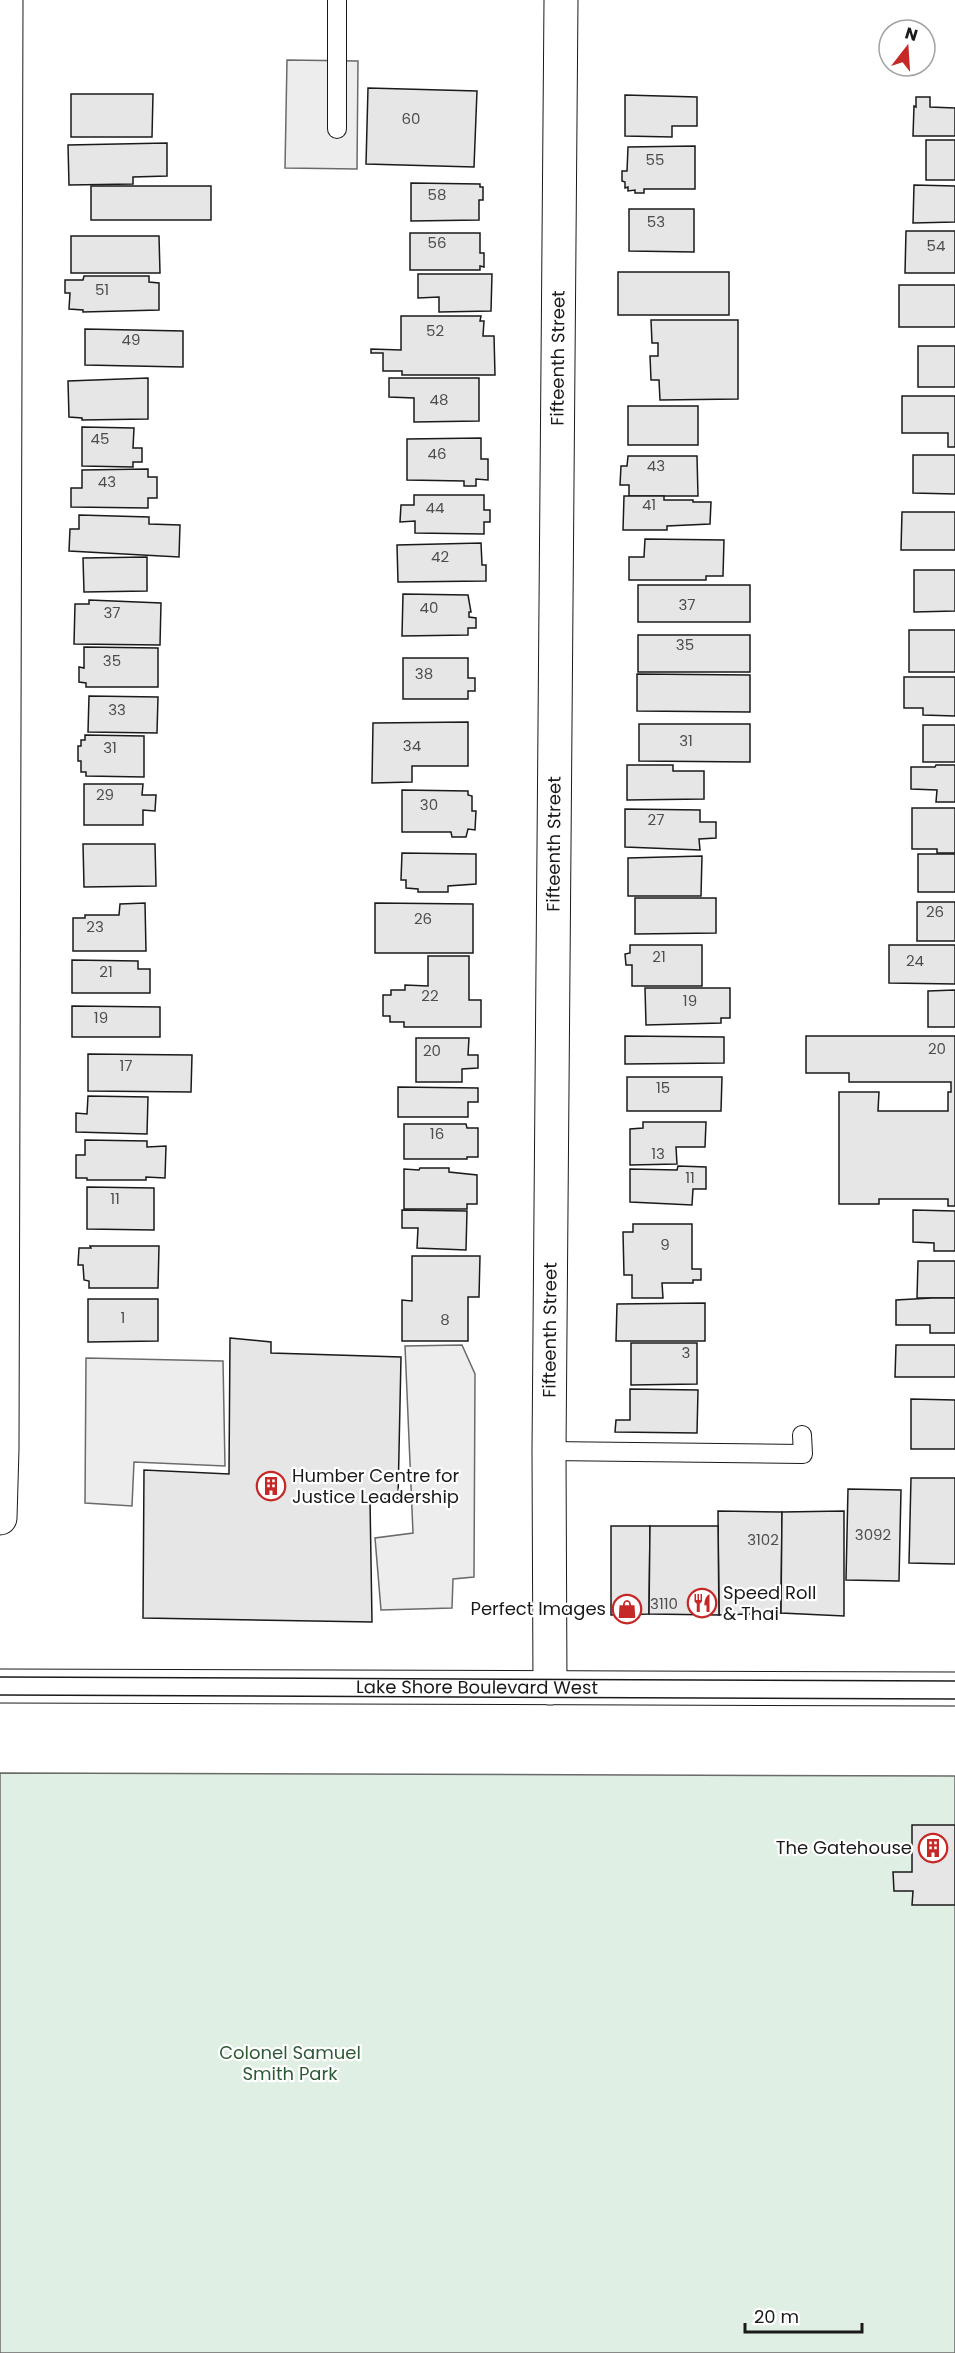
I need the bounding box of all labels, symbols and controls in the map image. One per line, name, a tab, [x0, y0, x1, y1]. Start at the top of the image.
north arrow	[877, 18, 937, 78]
text: N	[902, 21, 920, 47]
house number: 60	[402, 108, 420, 129]
house number: 55	[646, 149, 664, 170]
house number: 58	[428, 184, 446, 205]
house number: 53	[647, 211, 665, 232]
house number: 56	[428, 232, 446, 253]
house number: 54	[927, 235, 945, 256]
house number: 51	[95, 279, 109, 300]
street label: Fifteenth Street	[544, 290, 571, 426]
house number: 52	[426, 320, 444, 341]
house number: 49	[122, 329, 140, 350]
house number: 48	[430, 389, 448, 410]
house number: 45	[91, 428, 109, 449]
house number: 46	[428, 443, 446, 464]
house number: 43	[647, 455, 665, 476]
house number: 43	[98, 471, 116, 492]
house number: 41	[642, 494, 656, 515]
house number: 44	[426, 497, 444, 518]
house number: 42	[431, 546, 449, 567]
house number: 37	[678, 594, 696, 615]
house number: 40	[420, 597, 438, 618]
house number: 37	[103, 602, 121, 623]
house number: 35	[676, 634, 694, 655]
house number: 35	[103, 650, 121, 671]
house number: 38	[415, 663, 433, 684]
house number: 33	[108, 699, 126, 720]
house number: 31	[679, 730, 693, 751]
house number: 34	[403, 735, 421, 756]
house number: 31	[103, 737, 117, 758]
street label: Fifteenth Street	[540, 776, 567, 912]
house number: 29	[96, 784, 114, 805]
house number: 30	[420, 794, 438, 815]
house number: 27	[648, 809, 664, 830]
house number: 26	[926, 901, 944, 922]
house number: 26	[414, 908, 432, 929]
house number: 23	[86, 916, 104, 937]
house number: 21	[652, 946, 666, 967]
house number: 24	[906, 950, 924, 971]
house number: 21	[99, 961, 113, 982]
house number: 22	[421, 985, 439, 1006]
house number: 19	[683, 990, 697, 1011]
house number: 19	[94, 1007, 108, 1028]
house number: 20	[928, 1038, 946, 1059]
house number: 20	[423, 1040, 441, 1061]
house number: 17	[120, 1055, 133, 1076]
house number: 15	[656, 1077, 670, 1098]
house number: 16	[430, 1123, 444, 1144]
house number: 13	[651, 1143, 665, 1164]
house number: 11	[685, 1167, 695, 1188]
house number: 11	[110, 1188, 120, 1209]
house number: 9	[660, 1234, 670, 1255]
street label: Fifteenth Street	[536, 1262, 563, 1398]
house number: 1	[121, 1307, 125, 1328]
house number: 8	[440, 1309, 450, 1330]
house number: 3	[682, 1342, 690, 1363]
place label: Humber Centre for Justice Leadership	[292, 1463, 460, 1509]
building icon: Humber Centre for Justice Leadership	[255, 1470, 287, 1502]
house number: 3092	[855, 1524, 891, 1545]
house number: 3102	[747, 1529, 779, 1550]
place label: Speed Roll & Thai	[723, 1580, 816, 1626]
restaurant icon: Speed Roll & Thai	[686, 1587, 718, 1619]
shop icon: Perfect Images	[611, 1593, 643, 1625]
house number: 3110	[650, 1593, 678, 1614]
place label: Perfect Images	[470, 1596, 606, 1621]
street label: Lake Shore Boulevard West	[356, 1674, 598, 1700]
building icon: The Gatehouse	[917, 1832, 949, 1864]
place label: The Gatehouse	[776, 1835, 912, 1860]
park label: Colonel Samuel Smith Park	[219, 2040, 361, 2086]
scale bar	[745, 2296, 862, 2334]
text: 20 m	[754, 2304, 799, 2329]

